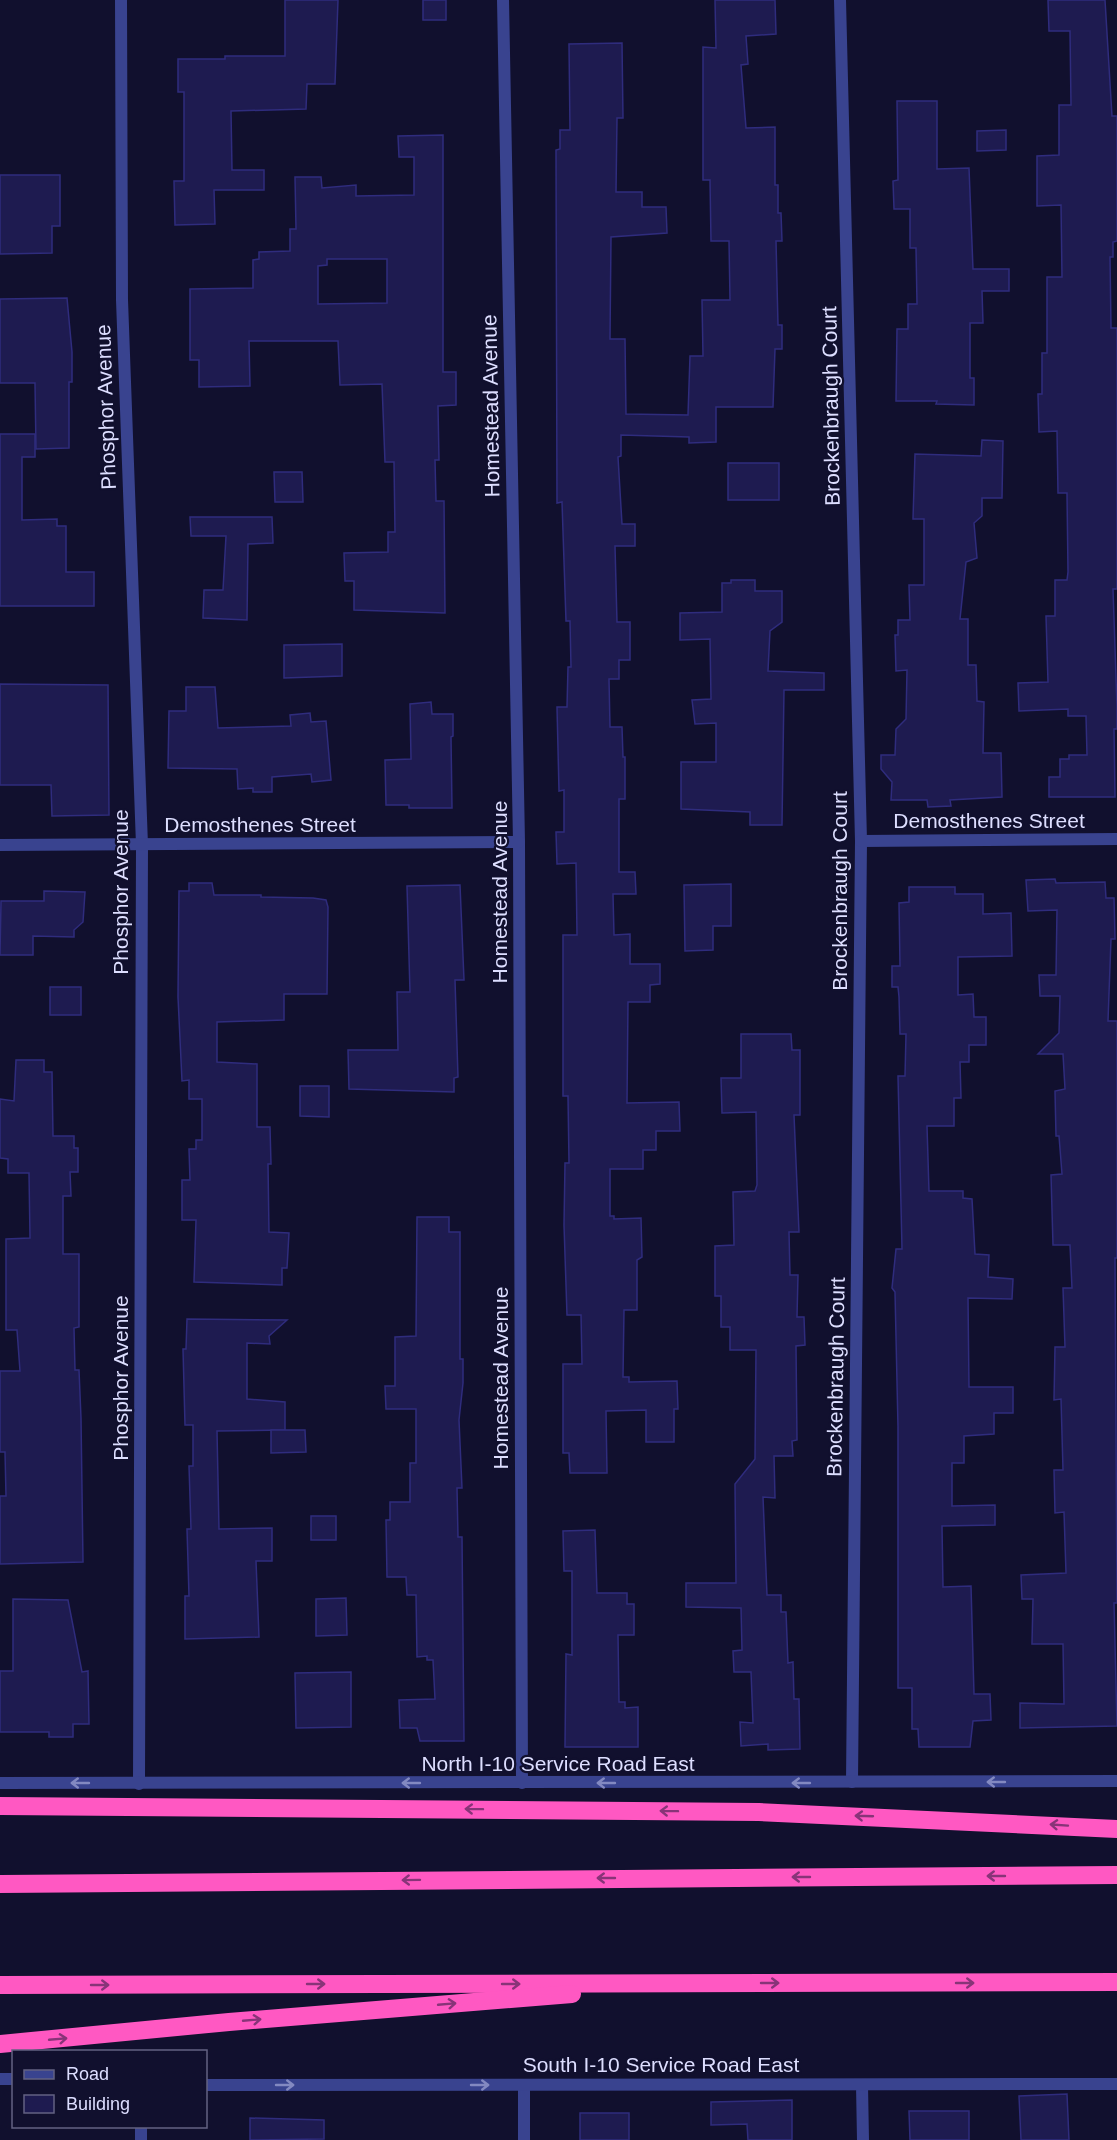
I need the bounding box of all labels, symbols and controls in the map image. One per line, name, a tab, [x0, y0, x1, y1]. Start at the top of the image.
street label: Brockenbraugh Court	[817, 306, 844, 506]
street label: Homestead Avenue	[477, 314, 504, 498]
street label: Phosphor Avenue	[91, 324, 120, 490]
street label: Brockenbraugh Court	[828, 791, 851, 991]
street label: Homestead Avenue	[488, 801, 511, 983]
street label: Phosphor Avenue	[109, 809, 132, 975]
street label: Demosthenes Street	[893, 809, 1085, 832]
street label: Demosthenes Street	[164, 813, 356, 836]
street label: Brockenbraugh Court	[822, 1277, 849, 1477]
street label: Homestead Avenue	[489, 1287, 512, 1469]
street label: Phosphor Avenue	[109, 1295, 132, 1461]
street label: North I-10 Service Road East	[421, 1752, 695, 1775]
one-way arrow	[986, 1776, 1006, 1788]
one-way arrow	[71, 1777, 91, 1789]
one-way arrow	[401, 1777, 421, 1789]
one-way arrow	[596, 1777, 616, 1789]
one-way arrow	[791, 1777, 811, 1789]
one-way arrow	[464, 1803, 484, 1815]
one-way arrow	[659, 1805, 679, 1817]
one-way arrow	[854, 1811, 874, 1822]
one-way arrow	[1049, 1819, 1069, 1830]
one-way arrow	[986, 1870, 1006, 1882]
one-way arrow	[791, 1871, 811, 1883]
one-way arrow	[596, 1872, 616, 1884]
one-way arrow	[401, 1874, 421, 1885]
one-way arrow	[759, 1977, 779, 1989]
one-way arrow	[954, 1977, 974, 1989]
one-way arrow	[306, 1978, 326, 1990]
one-way arrow	[501, 1978, 521, 1990]
one-way arrow	[90, 1979, 110, 1991]
one-way arrow	[436, 1998, 456, 2009]
one-way arrow	[242, 2014, 262, 2025]
one-way arrow	[48, 2033, 68, 2044]
legend	[12, 2050, 207, 2128]
street label: South I-10 Service Road East	[523, 2053, 799, 2076]
text: Road	[66, 2064, 109, 2084]
one-way arrow	[274, 2079, 294, 2091]
one-way arrow	[469, 2079, 489, 2091]
text: Building	[66, 2094, 130, 2114]

